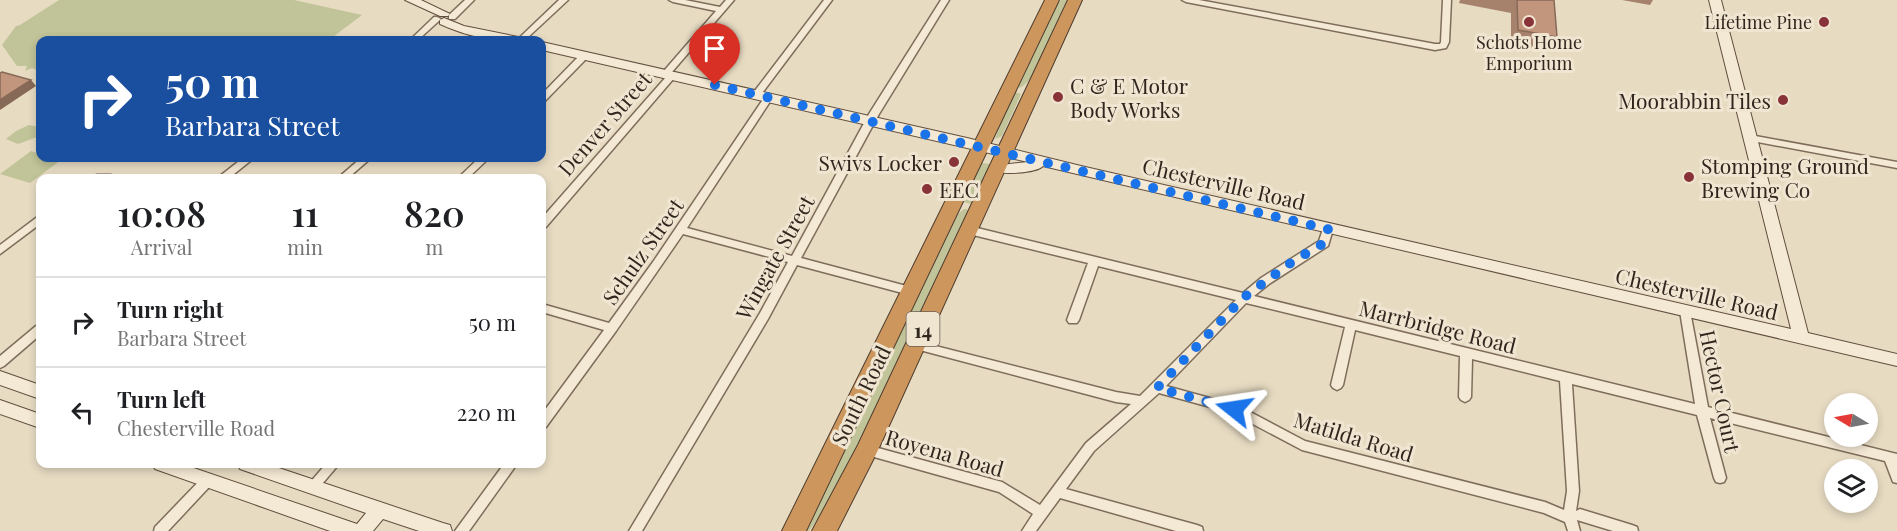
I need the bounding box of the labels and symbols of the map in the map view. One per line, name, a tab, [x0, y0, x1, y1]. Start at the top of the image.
place label: Lifetime Pine	[1704, 10, 1812, 34]
marker: Schots Home Emporium	[1522, 15, 1536, 29]
marker: Lifetime Pine	[1817, 15, 1831, 29]
pin	[689, 23, 740, 85]
place label: Schots Home Emporium	[1476, 30, 1582, 75]
street label: Denver Street	[551, 65, 657, 181]
place label: C & E Motor Body Works	[1070, 71, 1189, 123]
place label: Moorabbin Tiles	[1618, 86, 1771, 114]
marker: C & E Motor Body Works	[1051, 90, 1065, 104]
marker: Moorabbin Tiles	[1776, 93, 1790, 107]
place label: Swivs Locker	[819, 148, 943, 176]
street label: Chesterville Road	[1140, 151, 1308, 215]
place label: Stomping Ground Brewing Co	[1701, 151, 1869, 203]
marker: Swivs Locker	[947, 155, 961, 169]
marker: Stomping Ground Brewing Co	[1682, 170, 1696, 184]
place label: EEC	[939, 175, 979, 203]
marker: EEC	[920, 182, 934, 196]
street label: Wingate Street	[728, 189, 820, 325]
street label: Schulz Street	[595, 192, 689, 310]
street label: Chesterville Road	[1613, 261, 1781, 325]
street label: Marrbridge Road	[1357, 293, 1519, 359]
road number: 14	[906, 312, 940, 346]
street label: Hector Court	[1694, 327, 1748, 455]
street label: South Road	[824, 340, 896, 450]
position arrow	[1202, 377, 1266, 441]
north arrow	[1824, 393, 1878, 447]
street label: Matilda Road	[1291, 405, 1417, 467]
street label: Royena Road	[883, 422, 1007, 482]

